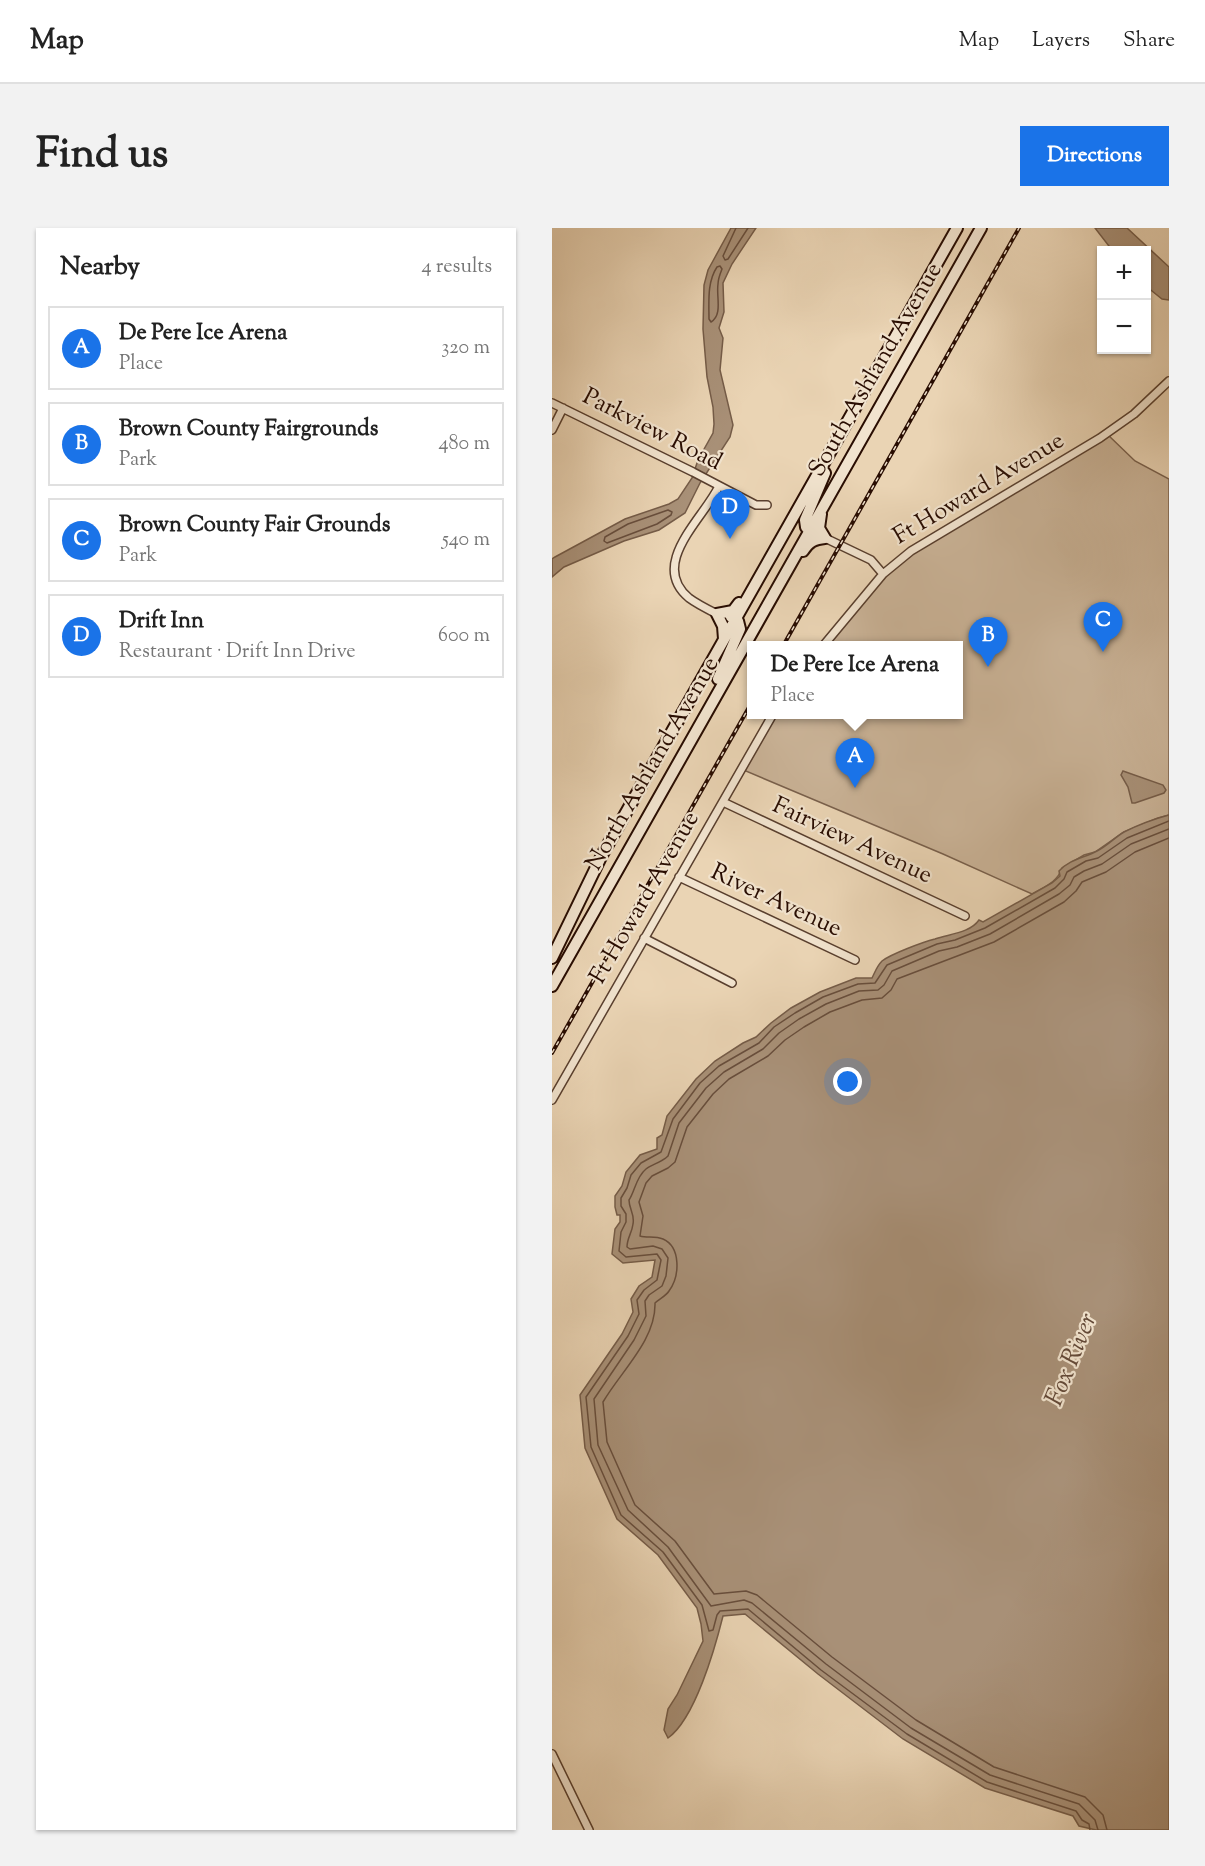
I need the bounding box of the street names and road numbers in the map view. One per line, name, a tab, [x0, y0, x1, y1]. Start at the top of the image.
street label: South Ashland Avenue	[801, 257, 951, 483]
street label: Parkview Road	[576, 380, 728, 480]
street label: Ft Howard Avenue	[887, 424, 1071, 554]
street label: North Ashland Avenue	[578, 651, 728, 877]
street label: Fairview Avenue	[766, 789, 938, 893]
street label: Ft Howard Avenue	[582, 805, 708, 991]
street label: River Avenue	[705, 856, 847, 946]

